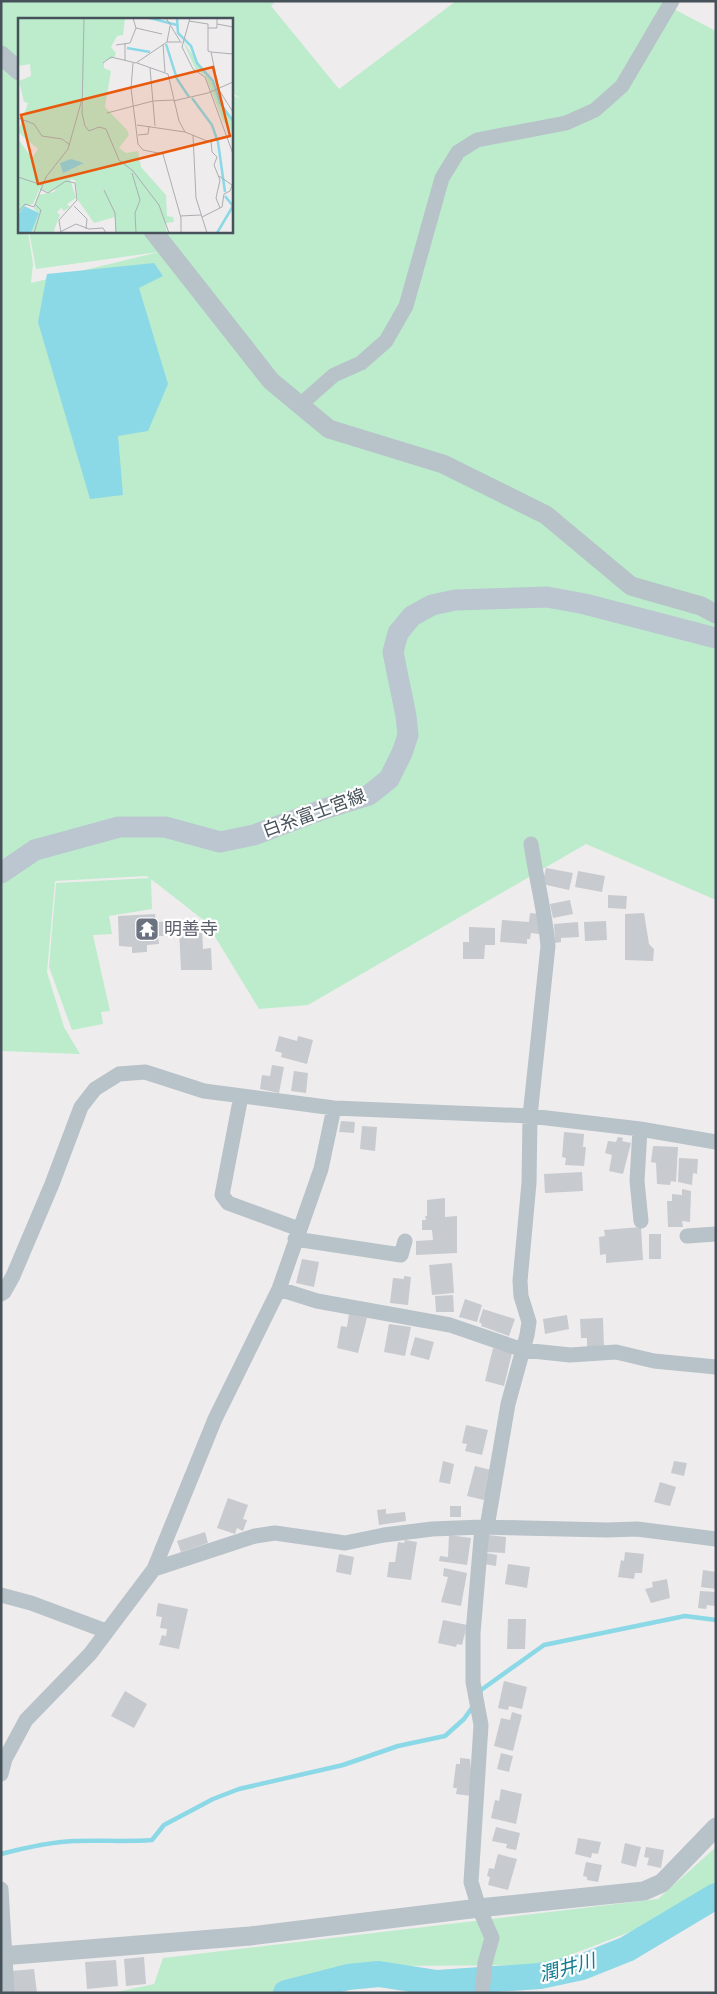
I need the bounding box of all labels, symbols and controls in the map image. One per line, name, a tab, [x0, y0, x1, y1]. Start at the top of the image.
inset map	[18, 18, 232, 232]
street label: 白糸富士宮線	[259, 782, 369, 844]
temple icon: 明善寺	[134, 916, 160, 942]
place label: 明善寺	[164, 916, 218, 942]
water label: 潤井川	[536, 1947, 600, 1988]

